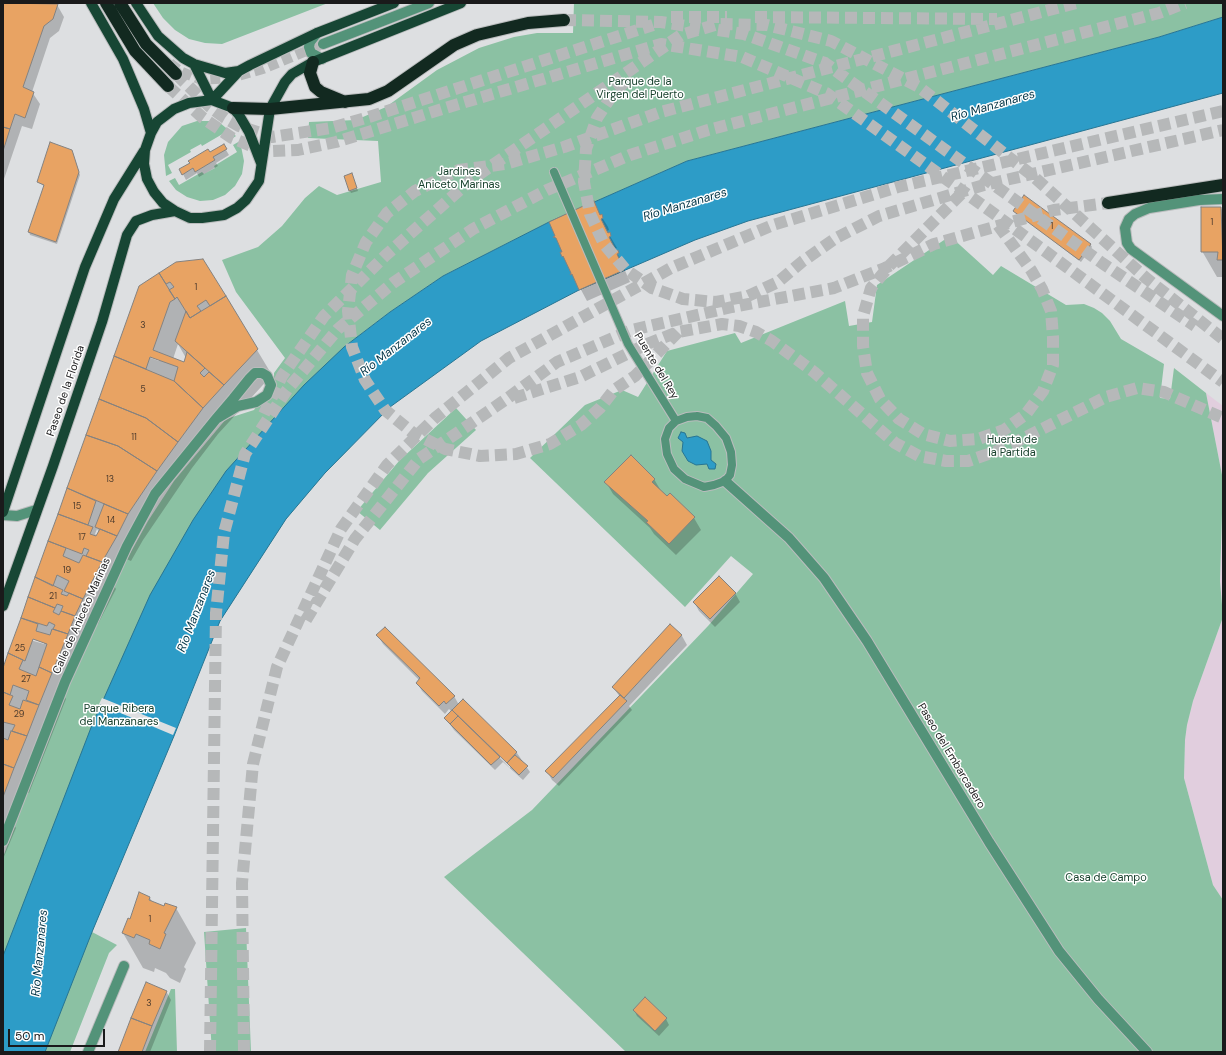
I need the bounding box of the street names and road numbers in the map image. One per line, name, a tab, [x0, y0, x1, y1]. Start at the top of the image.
street label: Puente del Rey	[631, 330, 681, 402]
street label: Paseo de la Florida	[44, 344, 88, 438]
street label: Calle de Aniceto Marinas	[50, 556, 114, 676]
street label: Paseo del Embarcadero	[914, 701, 988, 811]

